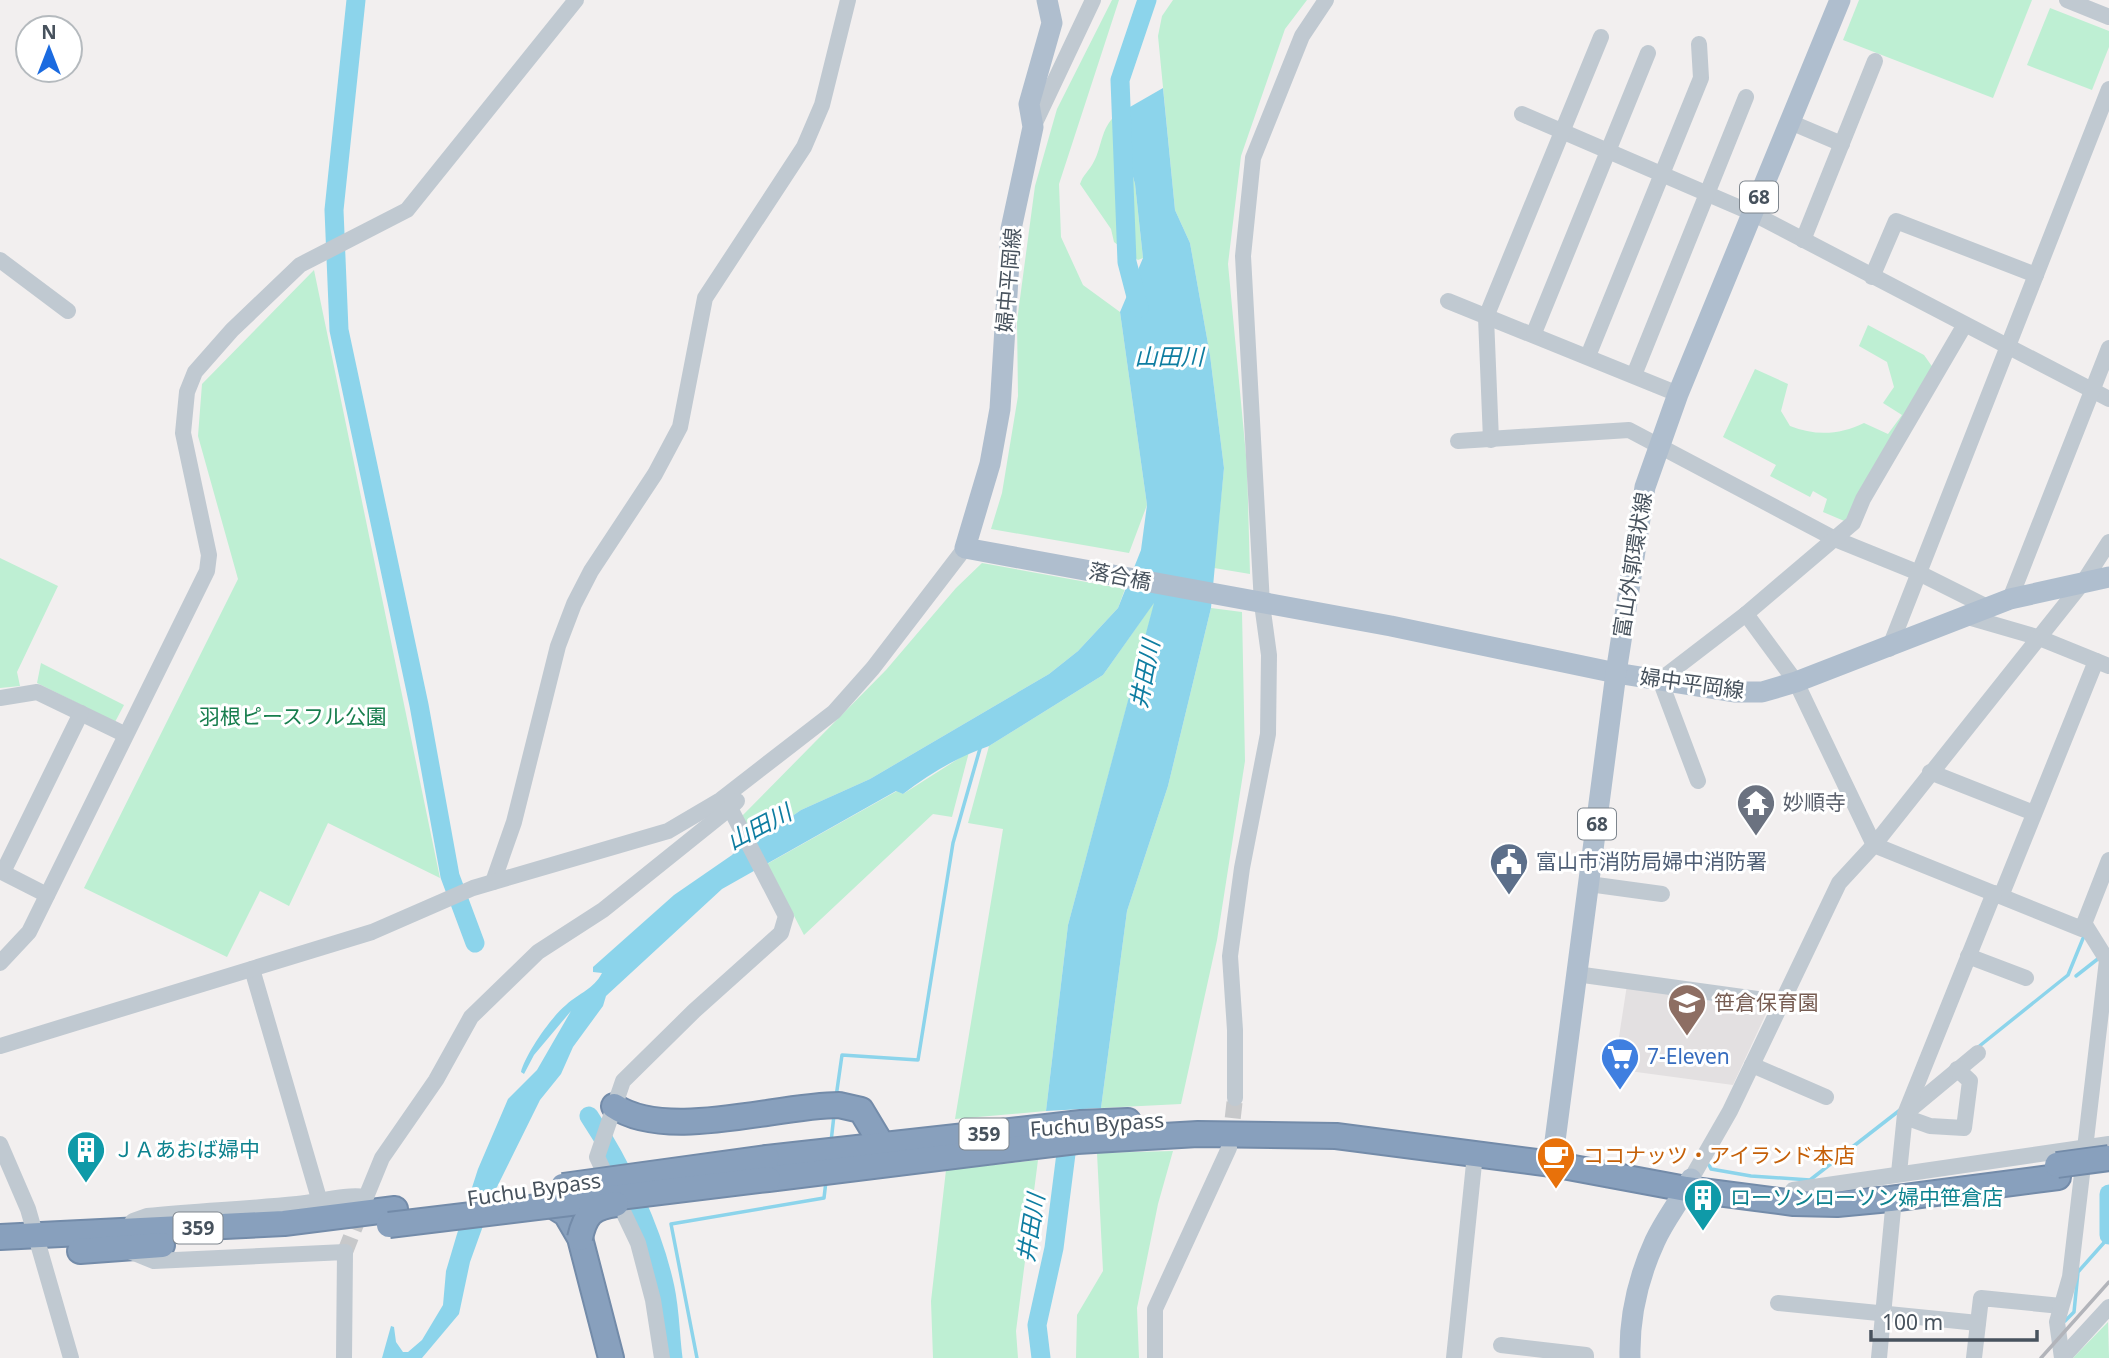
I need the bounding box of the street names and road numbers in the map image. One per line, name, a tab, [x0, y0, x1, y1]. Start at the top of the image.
road number: 68	[1740, 182, 1778, 212]
street label: 婦中平岡線	[989, 226, 1027, 333]
street label: 富山外郭環状線	[1607, 490, 1657, 640]
street label: 落合橋	[1087, 556, 1154, 596]
street label: 婦中平岡線	[1638, 662, 1746, 704]
road number: 68	[1578, 808, 1616, 839]
street label: Fuchu Bypass	[1029, 1105, 1165, 1143]
road number: 359	[960, 1118, 1009, 1150]
street label: Fuchu Bypass	[465, 1166, 602, 1212]
road number: 359	[174, 1212, 222, 1244]

